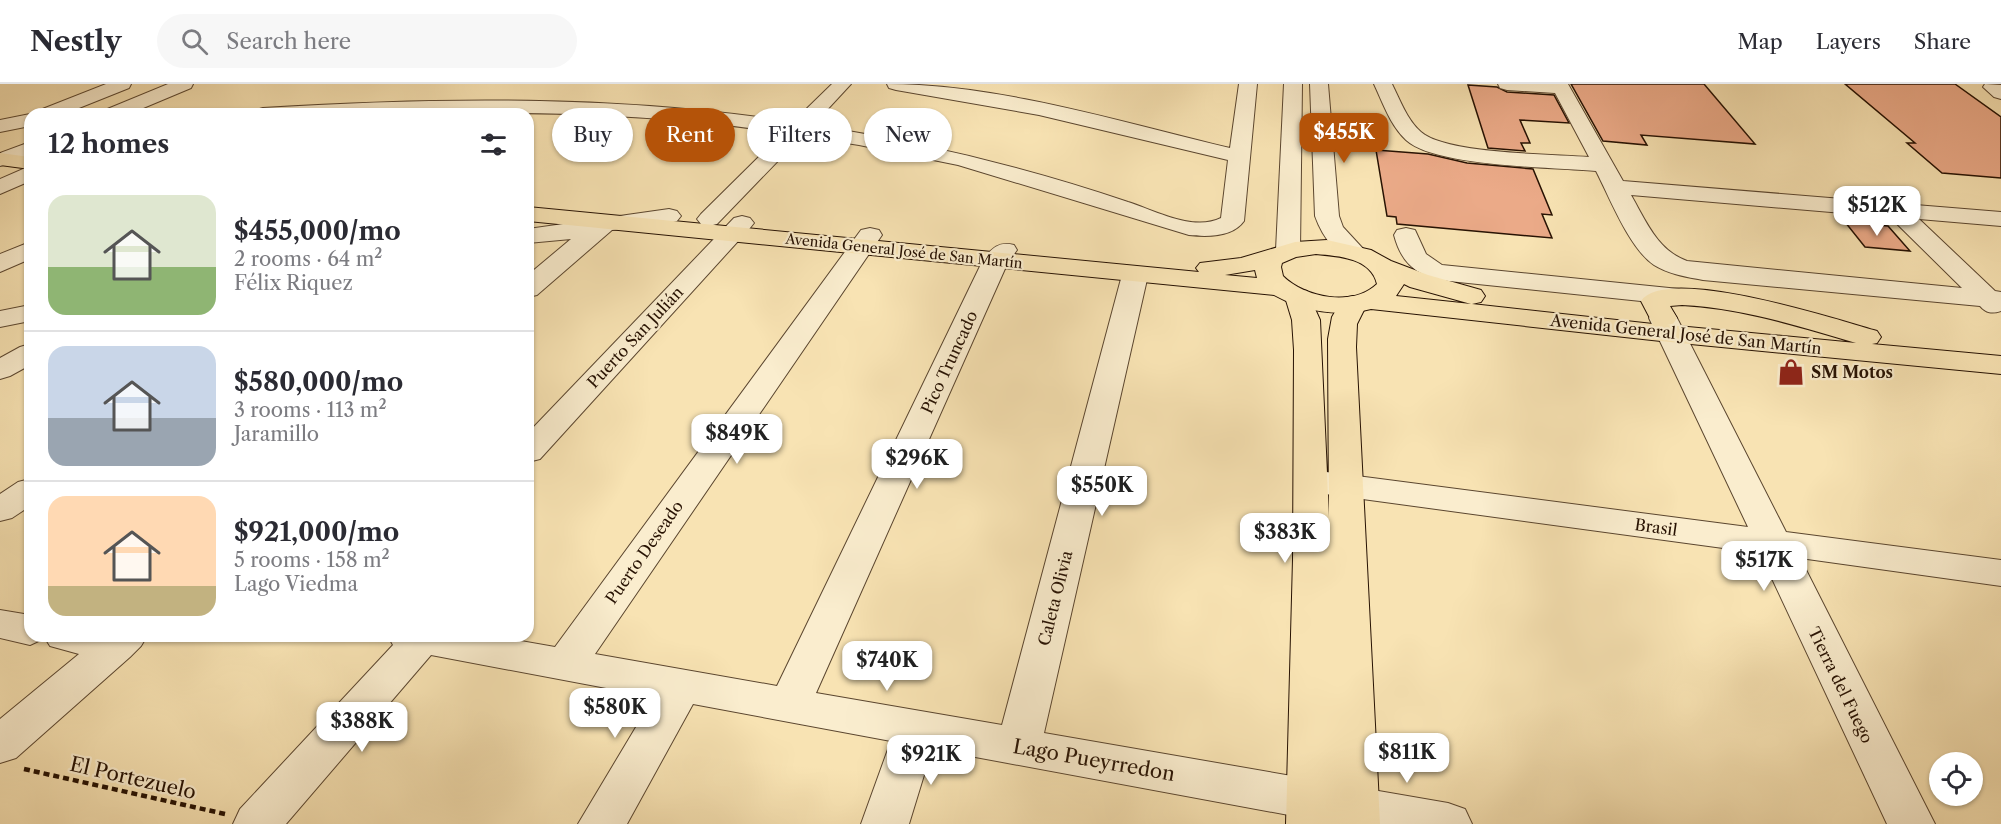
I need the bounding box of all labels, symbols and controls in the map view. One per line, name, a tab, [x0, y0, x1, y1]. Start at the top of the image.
search box	[157, 14, 577, 68]
text: Nestly	[30, 24, 121, 58]
icon: search	[178, 25, 211, 58]
text: Search here	[226, 28, 351, 55]
text: Map	[1738, 29, 1783, 54]
text: Layers	[1816, 29, 1881, 54]
text: Share	[1914, 29, 1971, 54]
chip: Buy	[552, 108, 633, 162]
chip: Rent	[645, 108, 735, 162]
chip: Filters	[747, 108, 852, 162]
chip: New	[864, 108, 952, 162]
pin: $455K	[1302, 113, 1386, 164]
text: $455K	[1313, 120, 1375, 144]
text: 12 homes	[48, 128, 169, 160]
icon: filters	[477, 128, 510, 161]
pin: $512K	[1835, 186, 1919, 237]
text: $512K	[1848, 193, 1907, 217]
text: $455,000/mo	[234, 215, 401, 247]
icon: home	[96, 219, 168, 291]
street label: Avenida General José de San Martín	[783, 229, 1024, 272]
text: 2 rooms · 64 m²	[234, 247, 383, 271]
text: Félix Riquez	[234, 271, 353, 295]
street label: Puerto San Julián	[583, 282, 687, 392]
street label: Pico Truncado	[916, 307, 982, 417]
street label: Avenida General José de San Martín	[1548, 310, 1823, 358]
shop icon: SM Motos	[1776, 357, 1806, 387]
place label: SM Motos	[1811, 362, 1893, 382]
text: $580,000/mo	[234, 366, 403, 398]
icon: home	[96, 370, 168, 442]
text: 3 rooms · 113 m²	[234, 398, 387, 422]
pin: $849K	[695, 414, 779, 465]
text: $849K	[705, 421, 769, 445]
text: Jaramillo	[234, 422, 319, 446]
pin: $296K	[875, 439, 959, 490]
text: $296K	[886, 446, 948, 470]
pin: $550K	[1060, 466, 1144, 517]
text: $550K	[1071, 473, 1133, 497]
street label: Puerto Deseado	[601, 496, 687, 608]
pin: $383K	[1243, 513, 1327, 564]
street label: Brasil	[1633, 514, 1679, 540]
text: $921,000/mo	[234, 516, 399, 548]
icon: home	[96, 520, 168, 592]
text: $383K	[1254, 520, 1316, 544]
pin: $517K	[1722, 541, 1806, 592]
text: 5 rooms · 158 m²	[234, 548, 390, 572]
street label: Caleta Olivia	[1034, 548, 1077, 648]
text: $517K	[1735, 548, 1793, 572]
text: Lago Viedma	[234, 572, 358, 596]
street label: Tierra del Fuego	[1804, 624, 1878, 746]
pin: $740K	[845, 641, 929, 692]
text: $740K	[856, 648, 918, 672]
pin: $580K	[573, 688, 657, 739]
text: $580K	[583, 695, 647, 719]
pin: $388K	[320, 702, 404, 753]
text: $388K	[330, 709, 394, 733]
pin: $811K	[1365, 733, 1449, 784]
street label: Lago Pueyrredon	[1011, 734, 1177, 786]
pin: $921K	[889, 735, 973, 786]
text: $811K	[1378, 740, 1436, 764]
text: $921K	[901, 742, 961, 766]
street label: El Portezuelo	[68, 752, 198, 804]
map controls	[1929, 752, 1983, 806]
button: locate	[1929, 752, 1983, 806]

